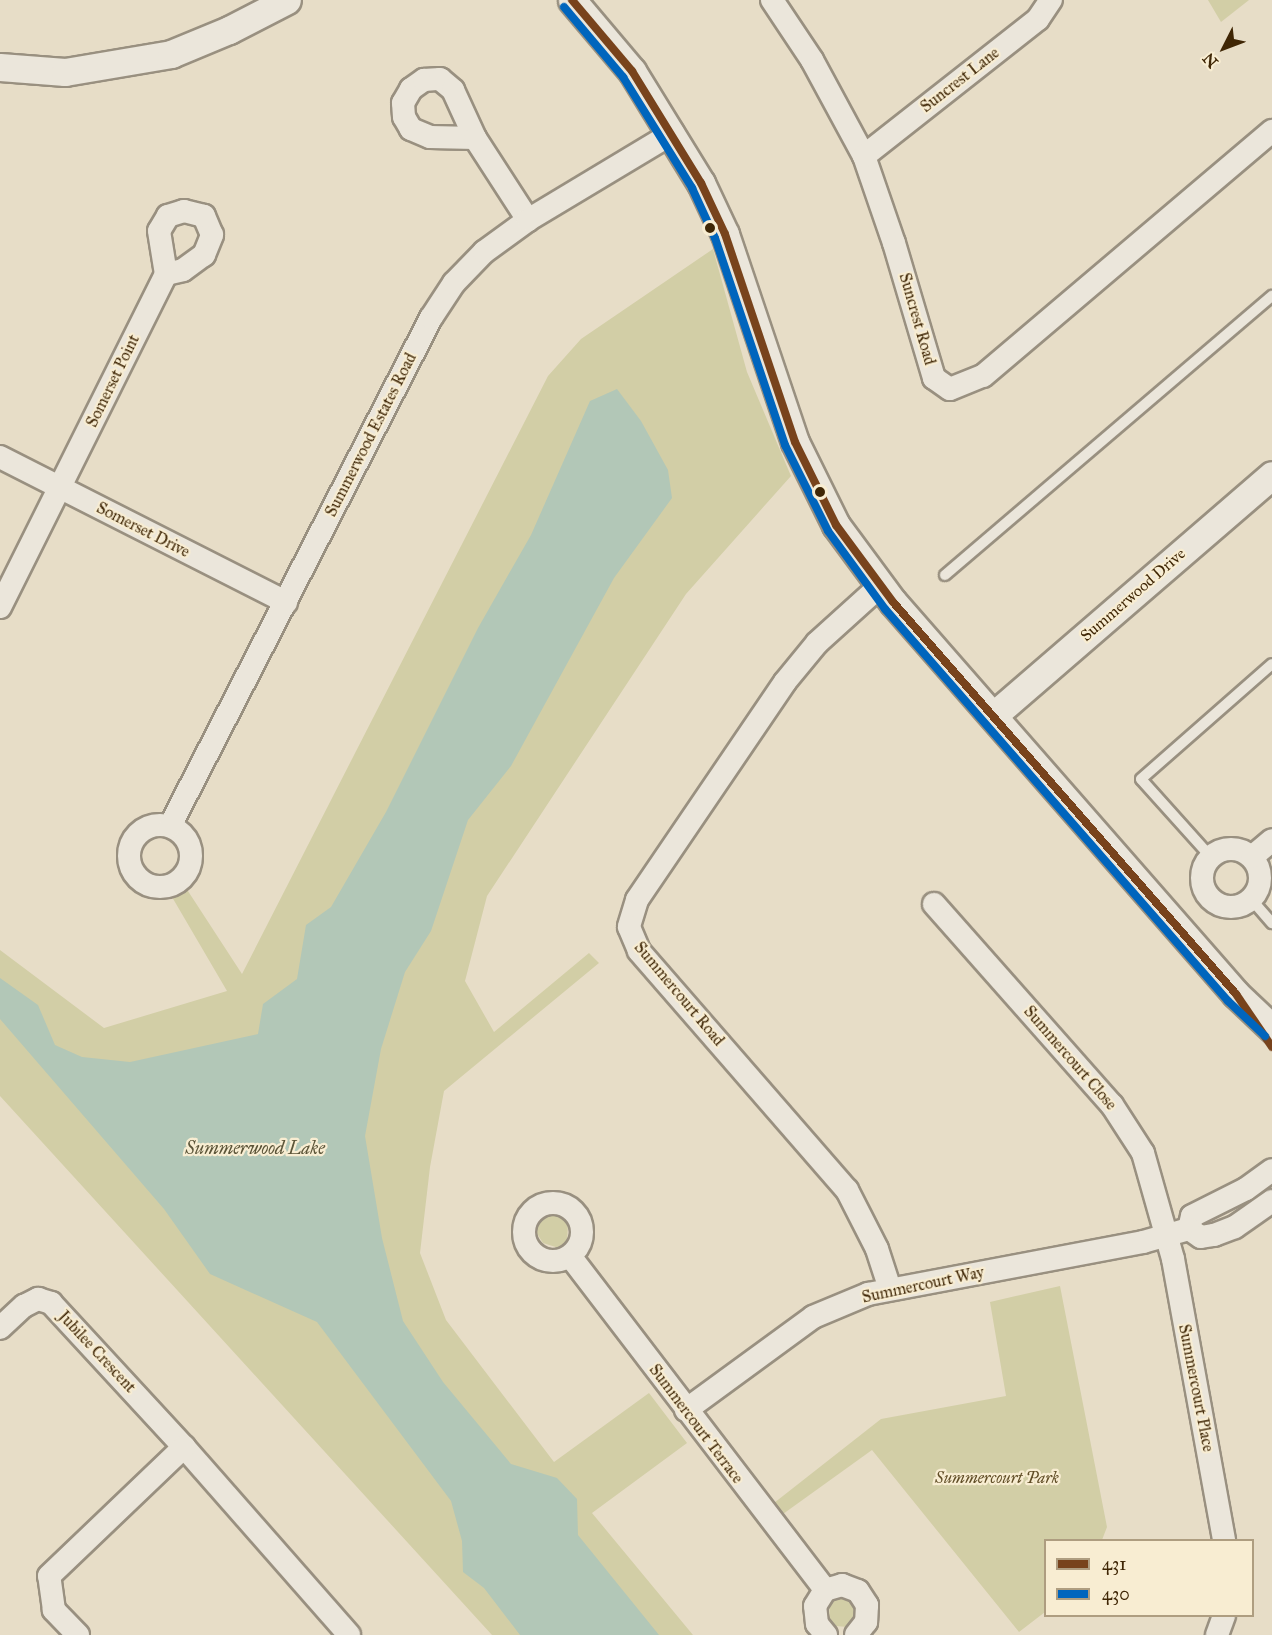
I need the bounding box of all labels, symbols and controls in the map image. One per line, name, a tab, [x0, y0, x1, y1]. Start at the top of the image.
north arrow	[1194, 18, 1254, 78]
street label: Suncrest Lane	[917, 43, 1003, 117]
text: N	[1199, 49, 1222, 72]
unlabelled marker	[704, 222, 716, 234]
street label: Suncrest Road	[895, 271, 939, 367]
street label: Somerset Point	[82, 332, 144, 430]
street label: Summerwood Estates Road	[321, 350, 421, 520]
unlabelled marker	[814, 486, 826, 498]
street label: Somerset Drive	[93, 498, 193, 562]
street label: Summerwood Drive	[1077, 544, 1189, 646]
street label: Summercourt Road	[630, 938, 728, 1050]
street label: Summercourt Close	[1020, 1002, 1120, 1114]
water label: Summerwood Lake	[185, 1137, 325, 1159]
street label: Summercourt Way	[860, 1263, 986, 1307]
street label: Jubilee Crescent	[54, 1307, 140, 1397]
street label: Summercourt Place	[1174, 1323, 1218, 1453]
street label: Summercourt Terrace	[645, 1361, 747, 1487]
park label: Summercourt Park	[935, 1468, 1059, 1488]
legend	[1044, 1539, 1254, 1617]
text: 431	[1102, 1553, 1126, 1575]
text: 430	[1102, 1583, 1130, 1605]

